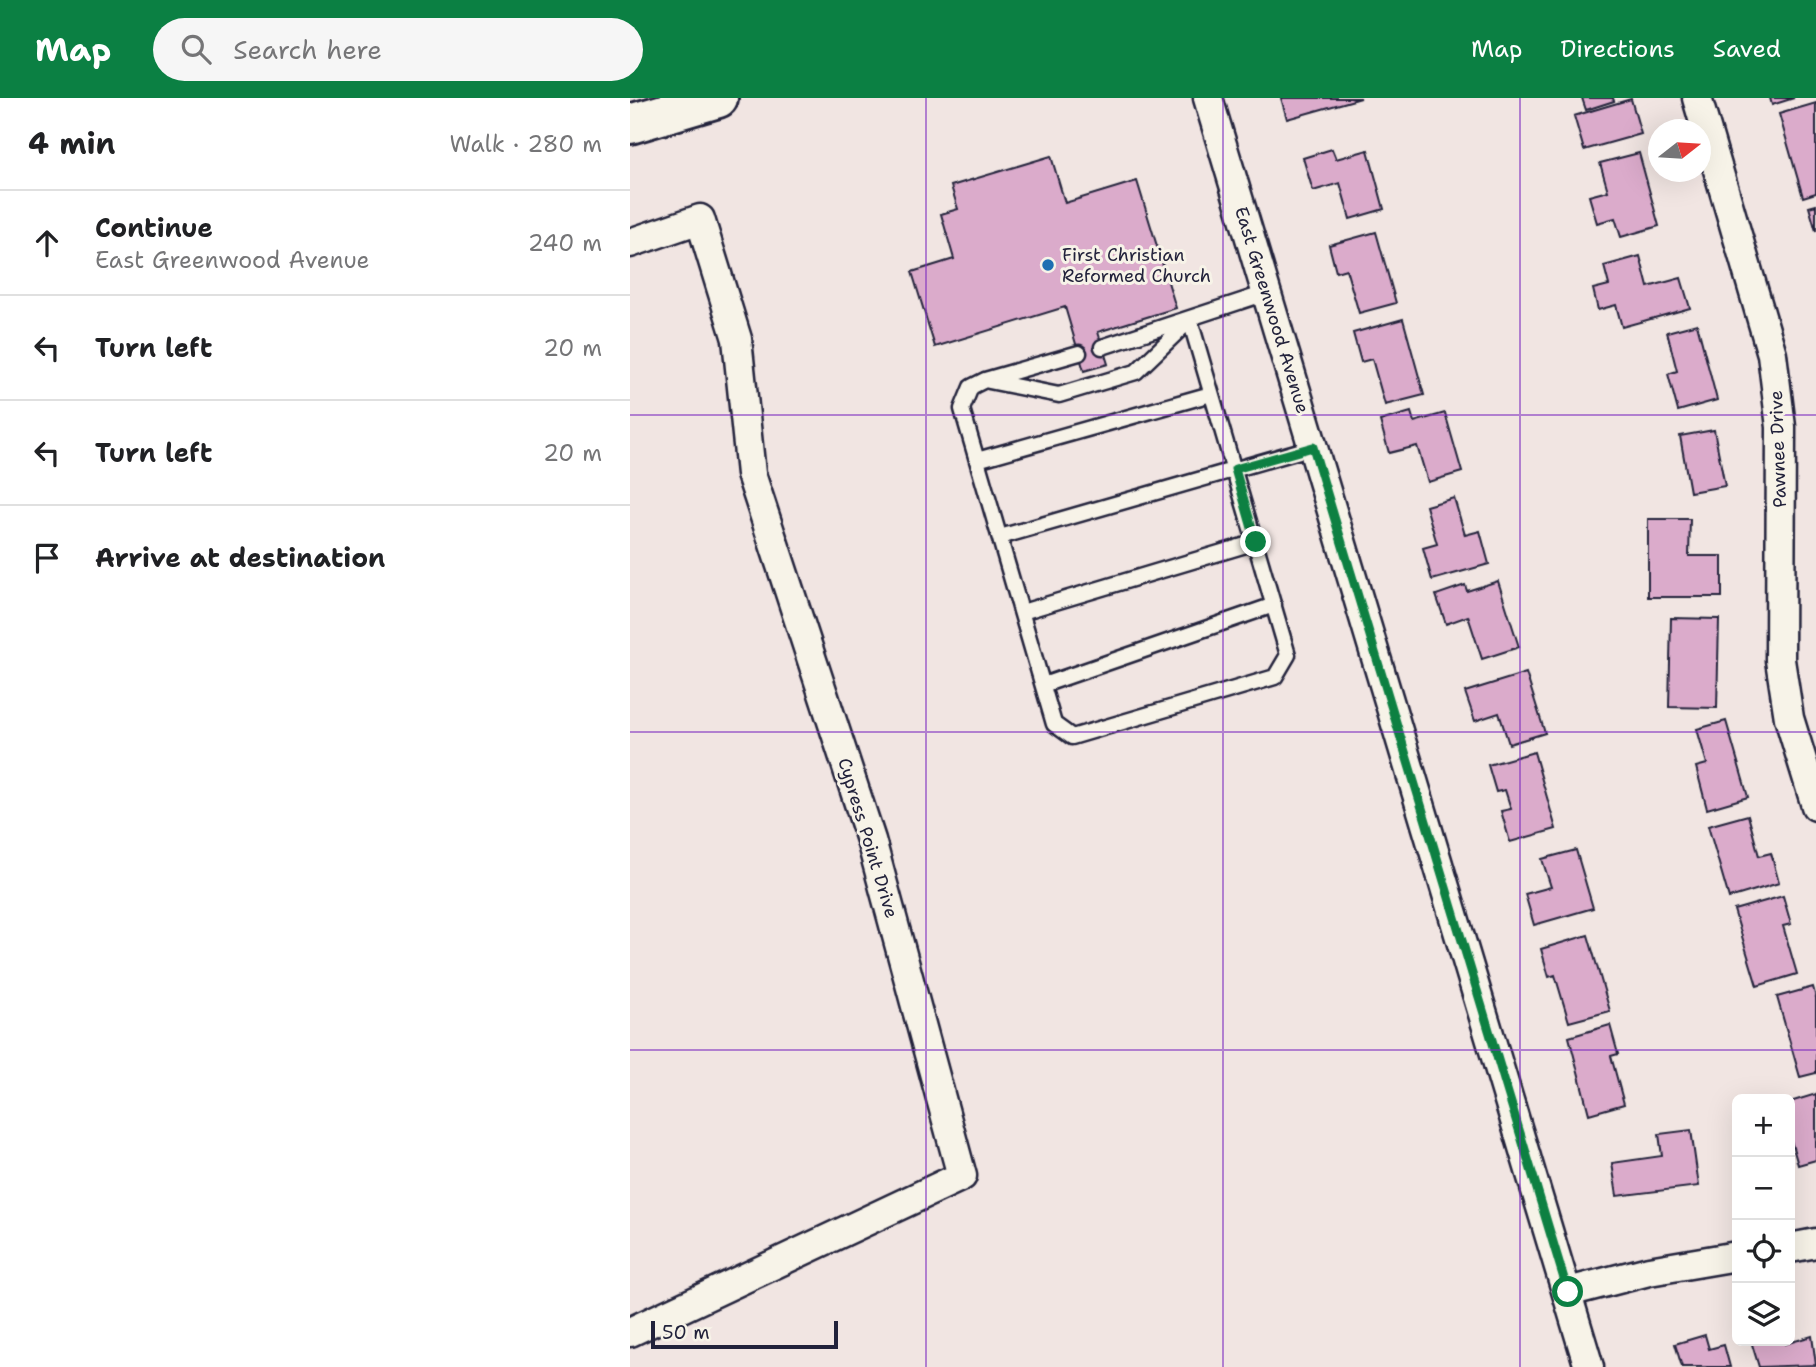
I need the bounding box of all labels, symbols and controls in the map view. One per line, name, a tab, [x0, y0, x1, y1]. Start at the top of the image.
search box	[153, 18, 643, 81]
text: Map	[35, 27, 111, 72]
icon: search	[177, 30, 215, 68]
text: Search here	[233, 32, 382, 67]
text: Map	[1471, 33, 1522, 65]
text: Directions	[1560, 33, 1675, 65]
text: Saved	[1713, 33, 1781, 65]
north arrow	[1648, 119, 1711, 182]
text: 4 min	[28, 123, 115, 164]
text: Walk · 280 m	[449, 129, 602, 159]
street label: East Greenwood Avenue	[1229, 204, 1315, 416]
text: Continue	[95, 210, 213, 245]
icon: ahead	[28, 224, 66, 262]
text: 240 m	[528, 228, 602, 258]
place label: First Christian Reformed Church	[1062, 243, 1211, 288]
text: East Greenwood Avenue	[95, 245, 370, 275]
marker: First Christian Reformed Church	[1040, 257, 1056, 273]
icon: left	[28, 329, 66, 367]
text: Turn left	[95, 330, 212, 365]
text: 20 m	[543, 333, 602, 363]
street label: Pawnee Drive	[1764, 390, 1792, 508]
icon: left	[28, 434, 66, 472]
text: Turn left	[95, 435, 212, 470]
text: 20 m	[543, 438, 602, 468]
route end	[1240, 526, 1271, 557]
icon: arrive	[28, 539, 66, 577]
text: Arrive at destination	[95, 540, 385, 575]
street label: Cypress Point Drive	[832, 755, 904, 921]
map controls	[1732, 1094, 1795, 1346]
button: +	[1732, 1094, 1795, 1157]
button: −	[1732, 1157, 1795, 1220]
button: locate	[1732, 1220, 1795, 1283]
route start	[1552, 1276, 1583, 1307]
button: layers	[1732, 1283, 1795, 1346]
scale bar	[651, 1318, 838, 1350]
text: 50 m	[662, 1320, 710, 1345]

